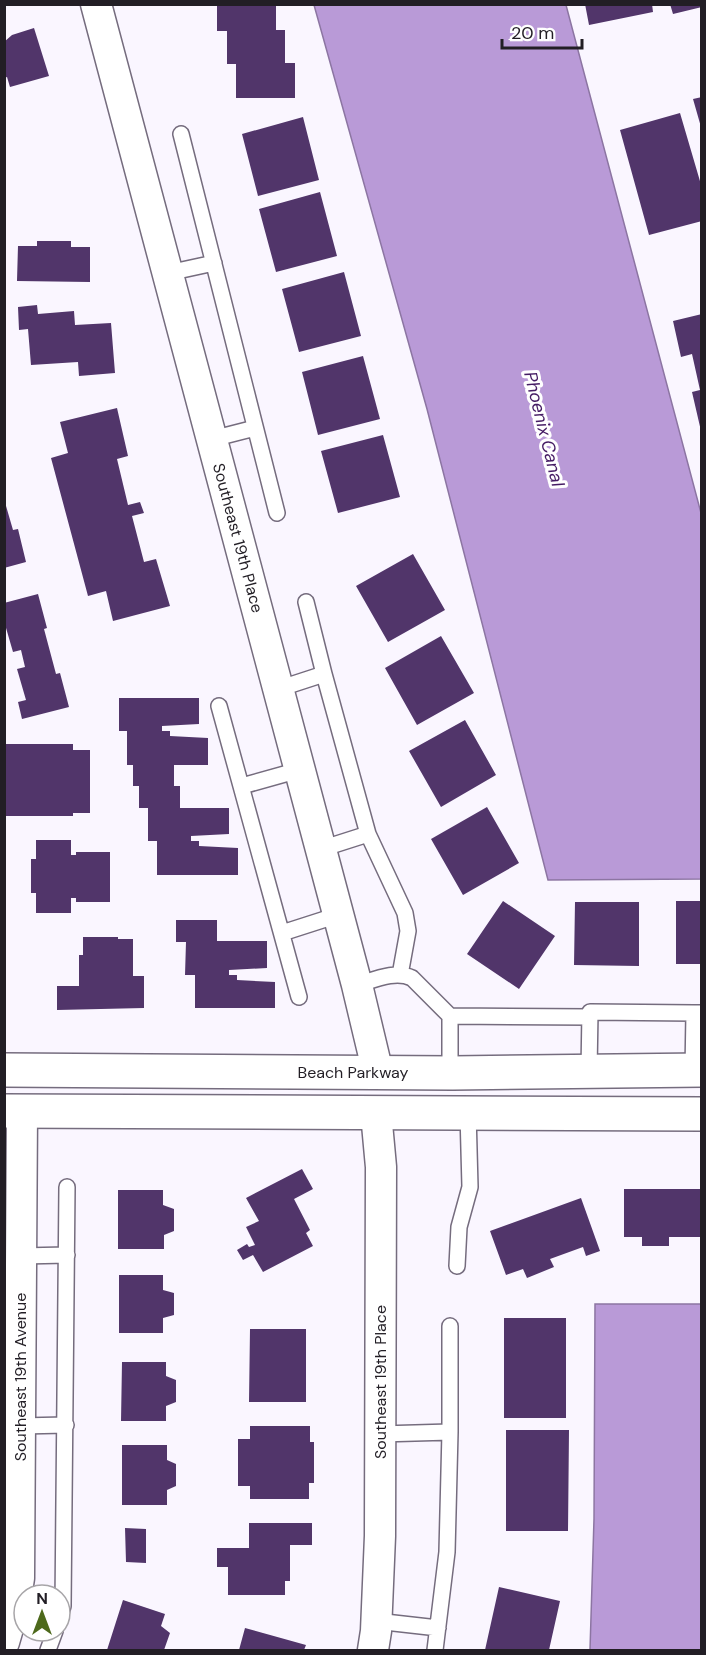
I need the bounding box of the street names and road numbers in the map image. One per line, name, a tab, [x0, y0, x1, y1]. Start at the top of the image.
street label: Southeast 19th Place	[208, 461, 268, 615]
street label: Beach Parkway	[298, 1062, 409, 1083]
street label: Southeast 19th Avenue	[10, 1293, 31, 1461]
street label: Southeast 19th Place	[370, 1305, 391, 1459]

